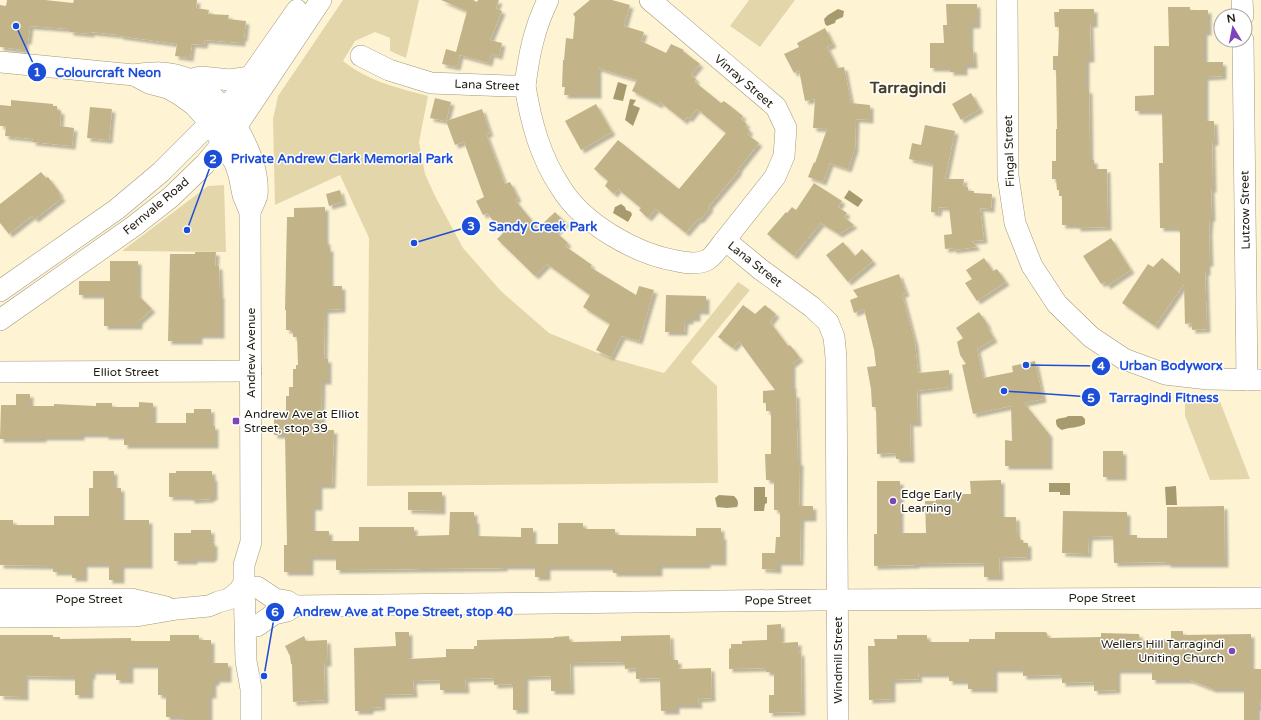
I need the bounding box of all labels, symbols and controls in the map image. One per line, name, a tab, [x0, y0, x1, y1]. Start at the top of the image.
north arrow	[1213, 8, 1253, 48]
text: N	[1226, 11, 1237, 26]
street label: Vinray Street	[712, 52, 777, 111]
callout: Colourcraft Neon	[27, 60, 169, 85]
text: 1	[33, 65, 41, 79]
text: Colourcraft Neon	[55, 65, 161, 81]
street label: Lana Street	[454, 77, 520, 93]
district label: Tarragindi	[869, 78, 946, 98]
street label: Fingal Street	[1001, 114, 1017, 187]
callout: Private Andrew Clark Memorial Park	[203, 146, 461, 171]
text: Private Andrew Clark Memorial Park	[231, 151, 453, 167]
text: 2	[209, 152, 217, 166]
street label: Lutzow Street	[1237, 170, 1253, 250]
street label: Fernvale Road	[120, 174, 192, 238]
callout: Sandy Creek Park	[461, 214, 606, 239]
text: 3	[467, 219, 475, 233]
text: Sandy Creek Park	[489, 219, 597, 235]
street label: Lana Street	[725, 238, 785, 290]
street label: Andrew Avenue	[244, 308, 258, 398]
callout: Urban Bodyworx	[1091, 353, 1231, 378]
text: Urban Bodyworx	[1119, 358, 1223, 374]
text: 4	[1097, 359, 1105, 373]
street label: Elliot Street	[93, 365, 159, 379]
callout: Tarragindi Fitness	[1081, 385, 1227, 410]
text: Tarragindi Fitness	[1108, 390, 1219, 406]
text: 5	[1087, 391, 1095, 405]
place label: Andrew Ave at Elliot Street, stop 39	[244, 407, 359, 435]
marker: Andrew Ave at Elliot Street, stop 39	[231, 416, 241, 426]
place label: Edge Early Learning	[901, 487, 962, 515]
marker: Edge Early Learning	[888, 496, 898, 506]
street label: Pope Street	[1069, 591, 1136, 605]
street label: Pope Street	[56, 592, 123, 606]
street label: Pope Street	[744, 592, 812, 608]
callout: Andrew Ave at Pope Street, stop 40	[265, 599, 521, 624]
text: Andrew Ave at Pope Street, stop 40	[293, 604, 513, 620]
text: 6	[271, 605, 279, 619]
street label: Windmill Street	[831, 616, 845, 704]
place label: Wellers Hill Tarragindi Uniting Church	[1101, 637, 1224, 665]
marker: Wellers Hill Tarragindi Uniting Church	[1227, 646, 1237, 656]

